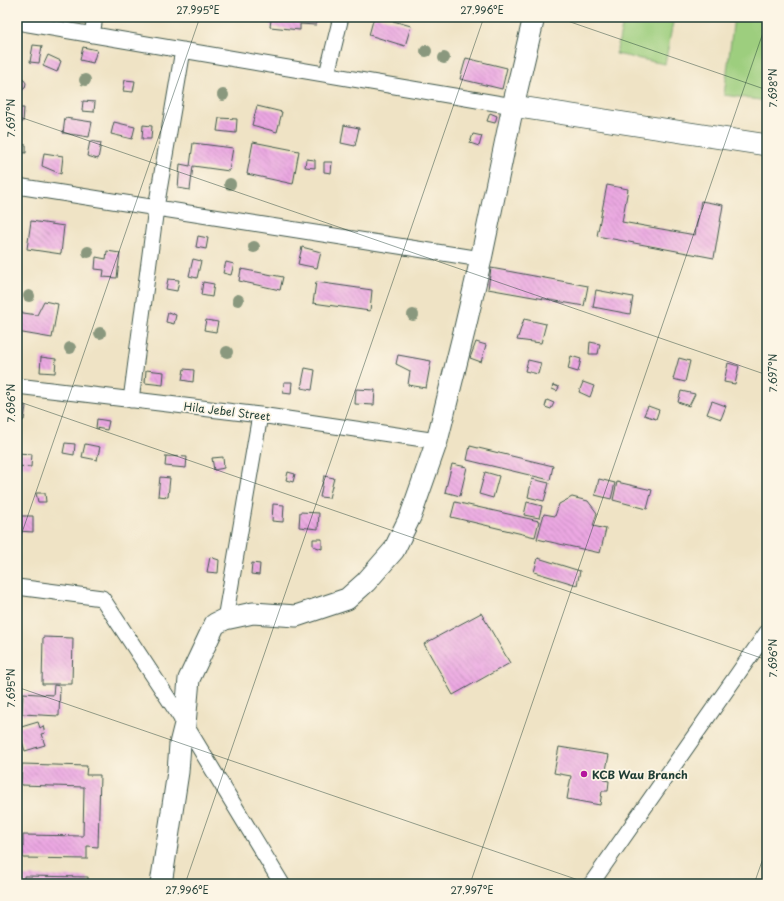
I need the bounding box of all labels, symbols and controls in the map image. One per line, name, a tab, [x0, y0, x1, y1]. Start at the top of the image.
text: 27.995°E	[176, 2, 220, 17]
text: 27.996°E	[460, 2, 504, 17]
text: 7.698°N	[765, 68, 780, 108]
text: 7.697°N	[3, 99, 18, 137]
text: 7.697°N	[765, 354, 780, 392]
text: 7.696°N	[3, 383, 18, 422]
street label: Hila Jebel Street	[183, 397, 272, 425]
text: 7.696°N	[765, 638, 780, 677]
text: 7.695°N	[3, 668, 18, 708]
place label: KCB Wau Branch	[592, 766, 688, 783]
marker: KCB Wau Branch	[579, 769, 589, 779]
text: 27.996°E	[165, 882, 209, 897]
text: 27.997°E	[451, 882, 493, 897]

